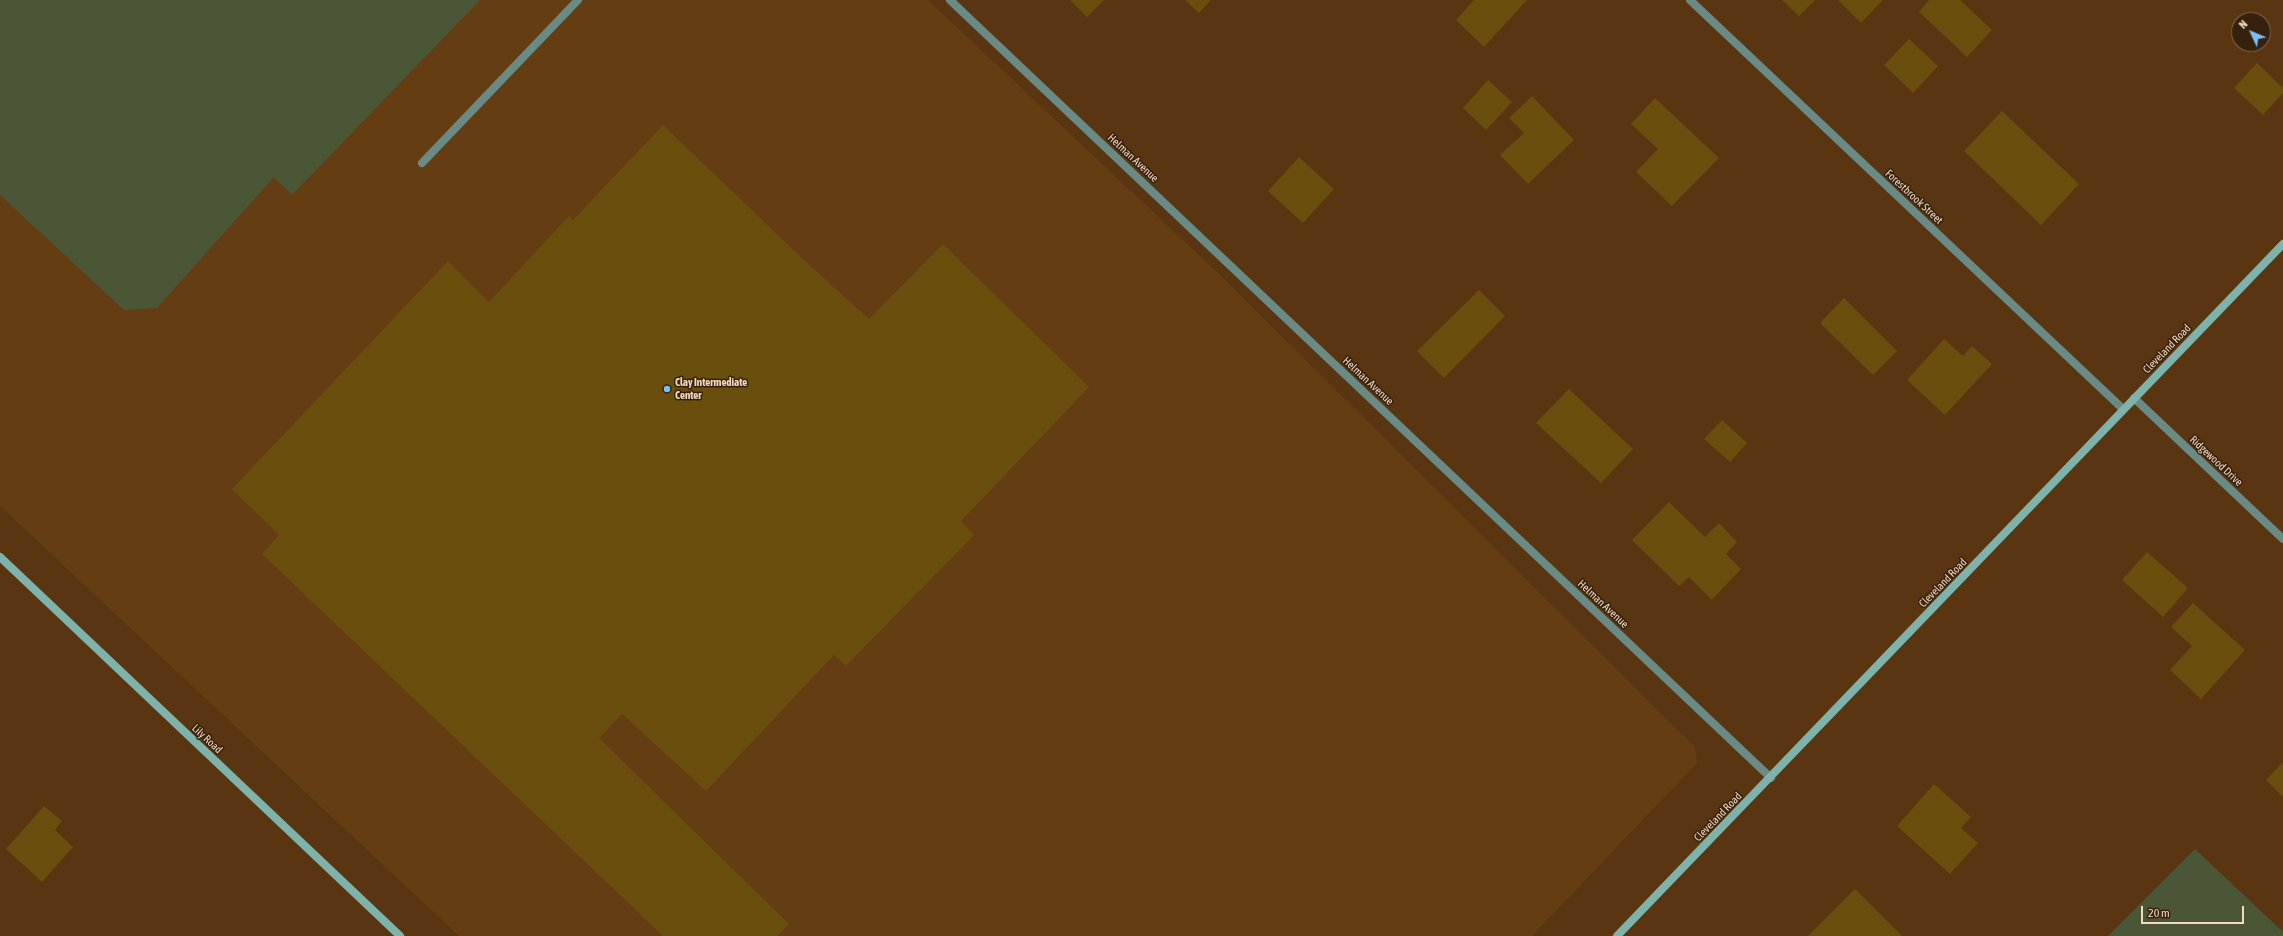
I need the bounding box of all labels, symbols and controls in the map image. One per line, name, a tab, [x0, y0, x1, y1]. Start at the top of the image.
north arrow	[2231, 12, 2271, 52]
text: N	[2237, 18, 2250, 31]
street label: Helman Avenue	[1105, 131, 1161, 185]
street label: Forestbrook Street	[1882, 167, 1946, 227]
street label: Cleveland Road	[2140, 322, 2194, 376]
street label: Helman Avenue	[1340, 354, 1396, 408]
place label: Clay Intermediate Center	[675, 376, 747, 402]
marker: Clay Intermediate Center	[662, 384, 672, 394]
street label: Ridgewood Drive	[2187, 433, 2245, 489]
street label: Cleveland Road	[1916, 556, 1970, 610]
street label: Helman Avenue	[1575, 577, 1631, 631]
street label: Lily Road	[189, 722, 225, 756]
street label: Cleveland Road	[1691, 790, 1745, 844]
scale bar	[2143, 898, 2246, 924]
text: 20 m	[2148, 906, 2170, 920]

